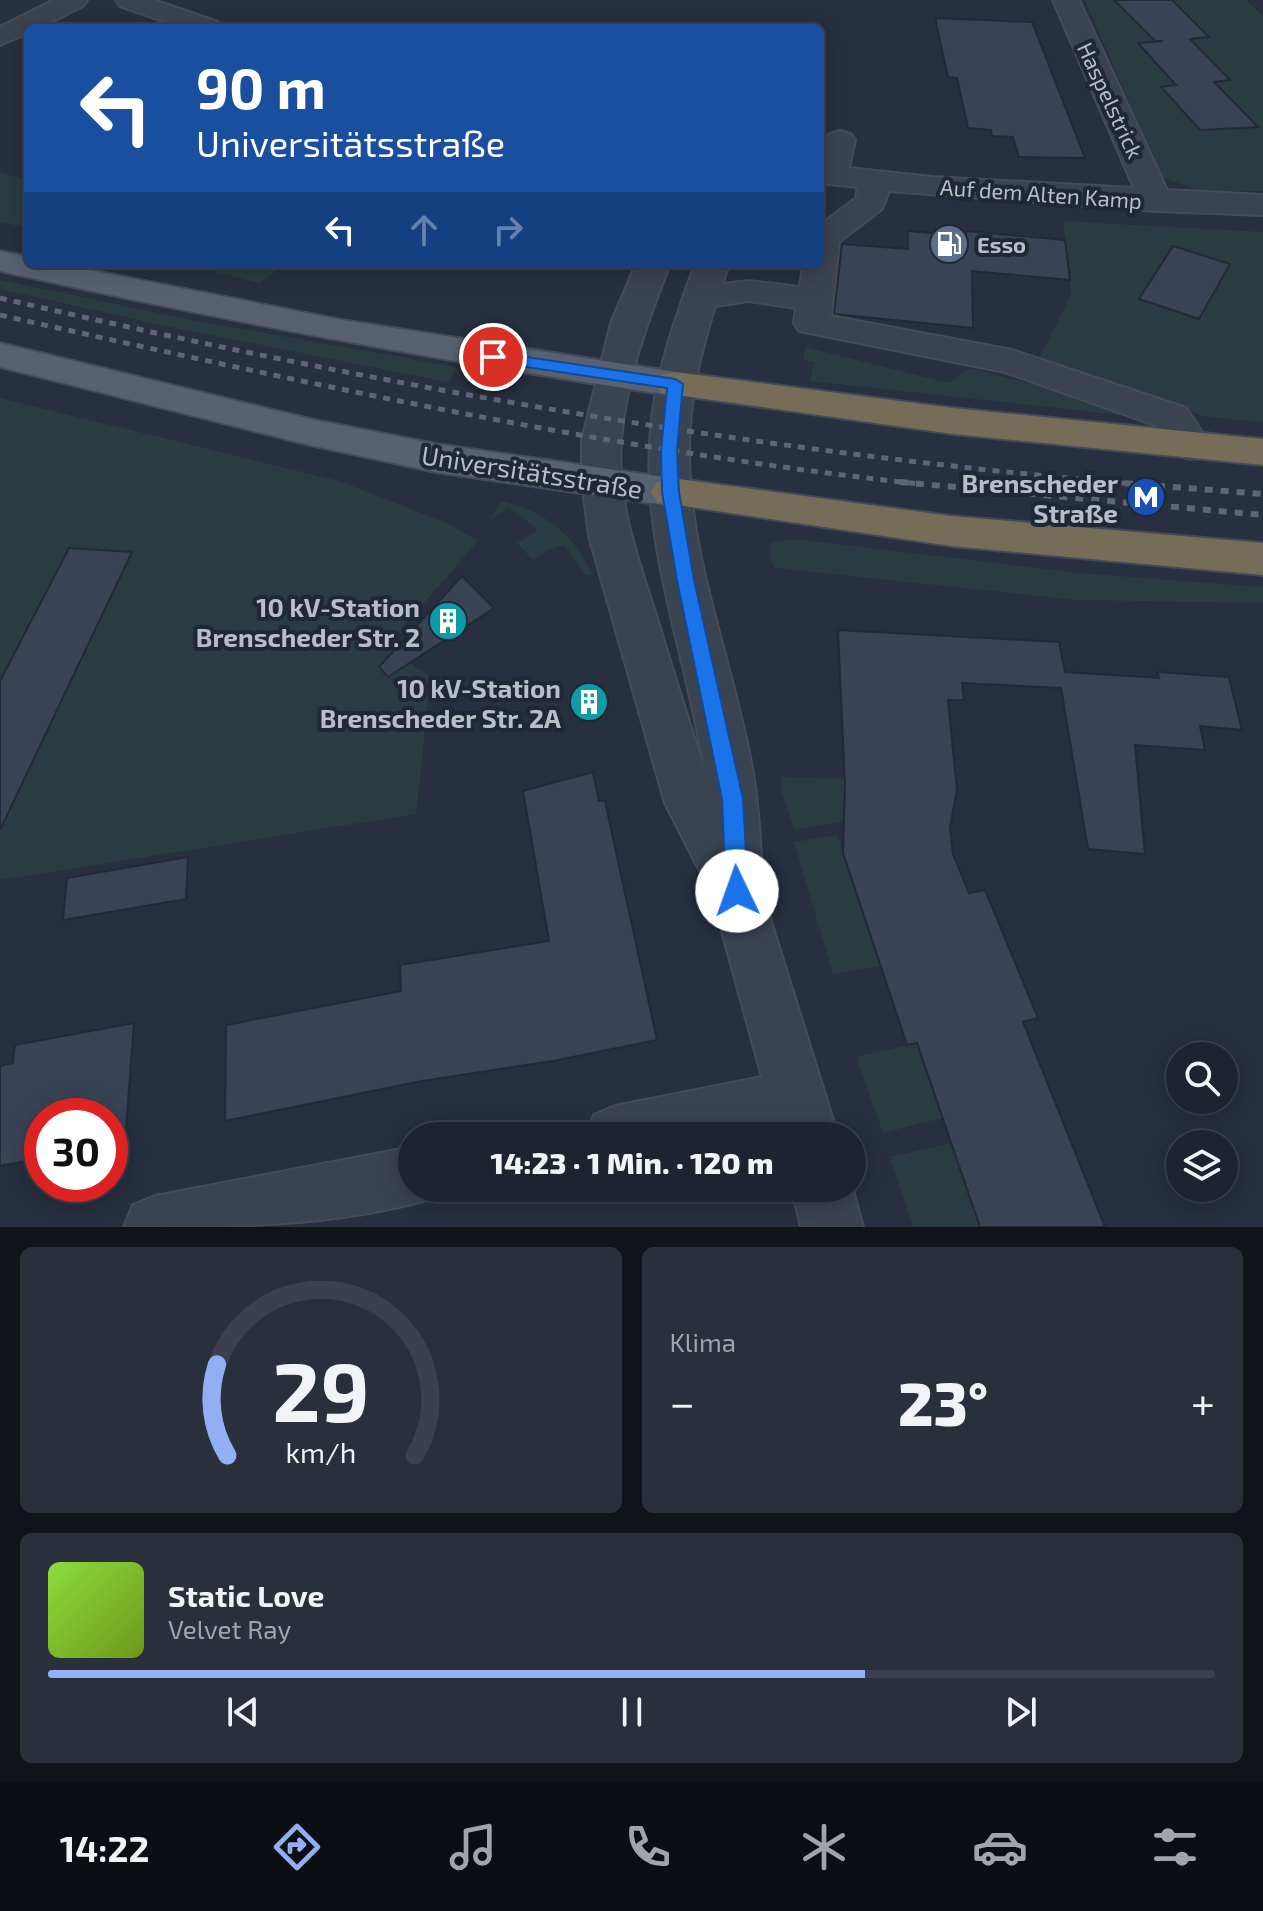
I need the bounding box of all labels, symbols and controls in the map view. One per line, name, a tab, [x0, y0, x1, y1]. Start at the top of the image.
street label: Haspelstrick	[1073, 38, 1149, 162]
text: 90 m	[196, 53, 326, 120]
icon: left	[64, 56, 168, 160]
text: Universitätsstraße	[196, 121, 505, 164]
street label: Auf dem Alten Kamp	[939, 173, 1143, 213]
icon: left	[318, 208, 362, 252]
icon: ahead	[402, 208, 446, 252]
icon: right	[486, 208, 530, 252]
fuel station icon: Esso	[928, 223, 970, 265]
place label: Esso	[977, 231, 1026, 257]
pin	[459, 323, 527, 391]
icon: arrive	[471, 335, 515, 379]
street label: Universitätsstraße	[419, 438, 645, 504]
place label: Brenscheder Straße	[962, 467, 1118, 528]
metro station icon: Brenscheder Straße	[1125, 476, 1167, 518]
place label: 10 kV-Station Brenscheder Str. 2	[196, 591, 420, 652]
building icon: 10 kV-Station Brenscheder Str. 2	[427, 600, 469, 642]
place label: 10 kV-Station Brenscheder Str. 2A	[320, 672, 561, 733]
building icon: 10 kV-Station Brenscheder Str. 2A	[568, 681, 610, 723]
position arrow	[695, 849, 779, 933]
map controls	[1166, 1042, 1238, 1202]
button: search	[1166, 1042, 1238, 1114]
speed limit sign: 30	[24, 1098, 128, 1202]
button: layers	[1166, 1130, 1238, 1202]
text: 14:23 · 1 Min. · 120 m	[490, 1144, 774, 1180]
text: Klima	[670, 1326, 736, 1357]
text: 29	[272, 1339, 369, 1439]
text: 23°	[898, 1366, 988, 1438]
text: −	[670, 1375, 695, 1428]
text: +	[1191, 1375, 1215, 1428]
text: km/h	[285, 1434, 356, 1469]
text: Static Love	[168, 1577, 324, 1613]
text: Velvet Ray	[168, 1613, 291, 1644]
icon: previous	[221, 1690, 265, 1734]
icon: pause	[610, 1690, 654, 1734]
icon: next	[999, 1690, 1043, 1734]
icon: directions	[269, 1819, 325, 1875]
icon: music	[445, 1819, 501, 1875]
icon: phone	[620, 1819, 676, 1875]
icon: climate	[796, 1819, 852, 1875]
icon: car	[972, 1819, 1028, 1875]
icon: filters	[1147, 1819, 1203, 1875]
text: 14:22	[60, 1826, 149, 1869]

